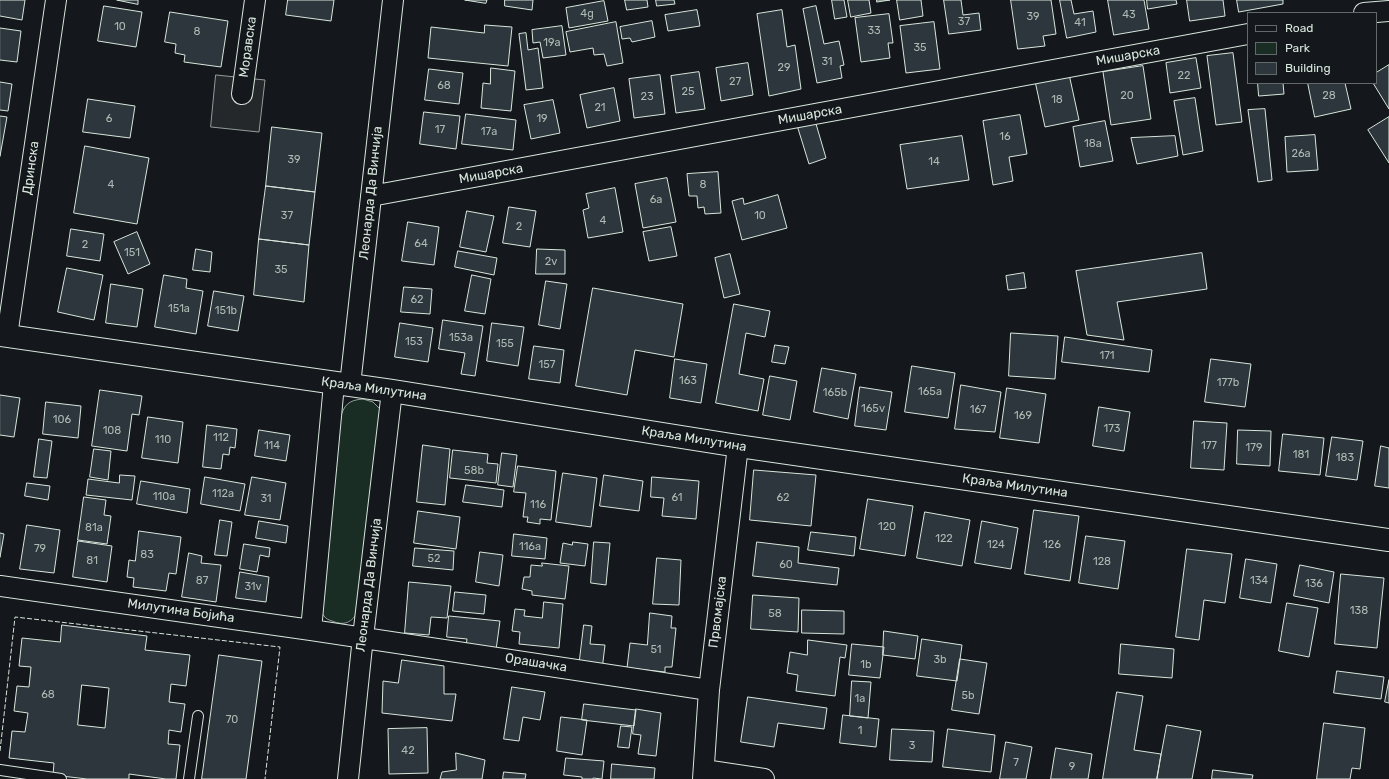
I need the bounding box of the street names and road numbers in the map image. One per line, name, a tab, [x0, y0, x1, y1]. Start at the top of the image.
street label: Моравска	[236, 16, 260, 78]
street label: Мишарска	[1095, 43, 1161, 69]
street label: Мишарска	[777, 102, 843, 128]
street label: Леонарда Да Винчија	[356, 125, 386, 261]
street label: Дринска	[20, 140, 42, 196]
street label: Мишарска	[458, 161, 524, 187]
street label: Краља Милутина	[320, 374, 428, 404]
street label: Краља Милутина	[640, 423, 748, 455]
street label: Краља Милутина	[961, 471, 1069, 501]
street label: Леонарда Да Винчија	[353, 517, 385, 653]
street label: Првомајска	[706, 575, 730, 649]
street label: Милутина Бојића	[126, 596, 236, 626]
street label: Орашачка	[504, 650, 568, 676]

